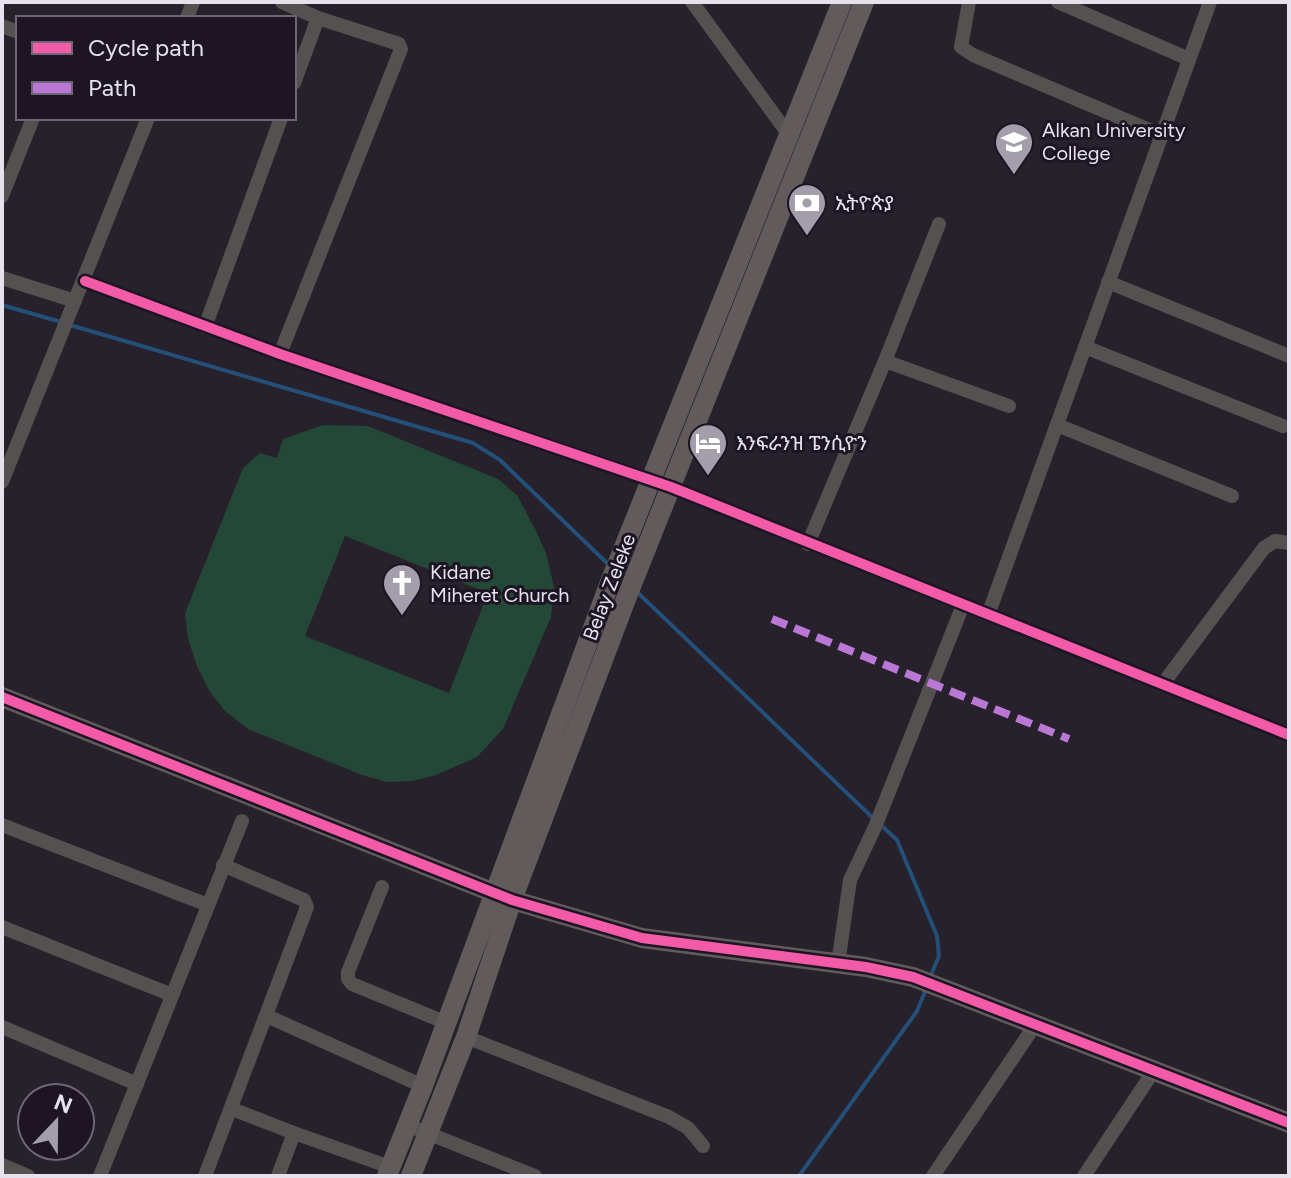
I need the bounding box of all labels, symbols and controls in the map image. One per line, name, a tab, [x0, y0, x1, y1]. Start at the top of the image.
legend	[16, 16, 296, 120]
text: Cycle path	[88, 33, 204, 62]
text: Path	[88, 73, 136, 102]
place label: Alkan University College	[1042, 118, 1186, 165]
school or university icon: Alkan University College	[993, 121, 1035, 176]
bank icon: ኢትዮጵያ	[786, 182, 828, 237]
place label: ኢትዮጵያ	[835, 191, 894, 215]
hotel icon: እንፍራንዝ ፔንሲዮን	[687, 422, 729, 477]
place label: እንፍራንዝ ፔንሲዮን	[736, 431, 867, 455]
street label: Belay Zeleke	[578, 530, 640, 644]
place label: Kidane Miheret Church	[430, 560, 569, 607]
church icon: Kidane Miheret Church	[381, 562, 423, 617]
north arrow	[16, 1082, 96, 1162]
text: N	[50, 1088, 76, 1120]

